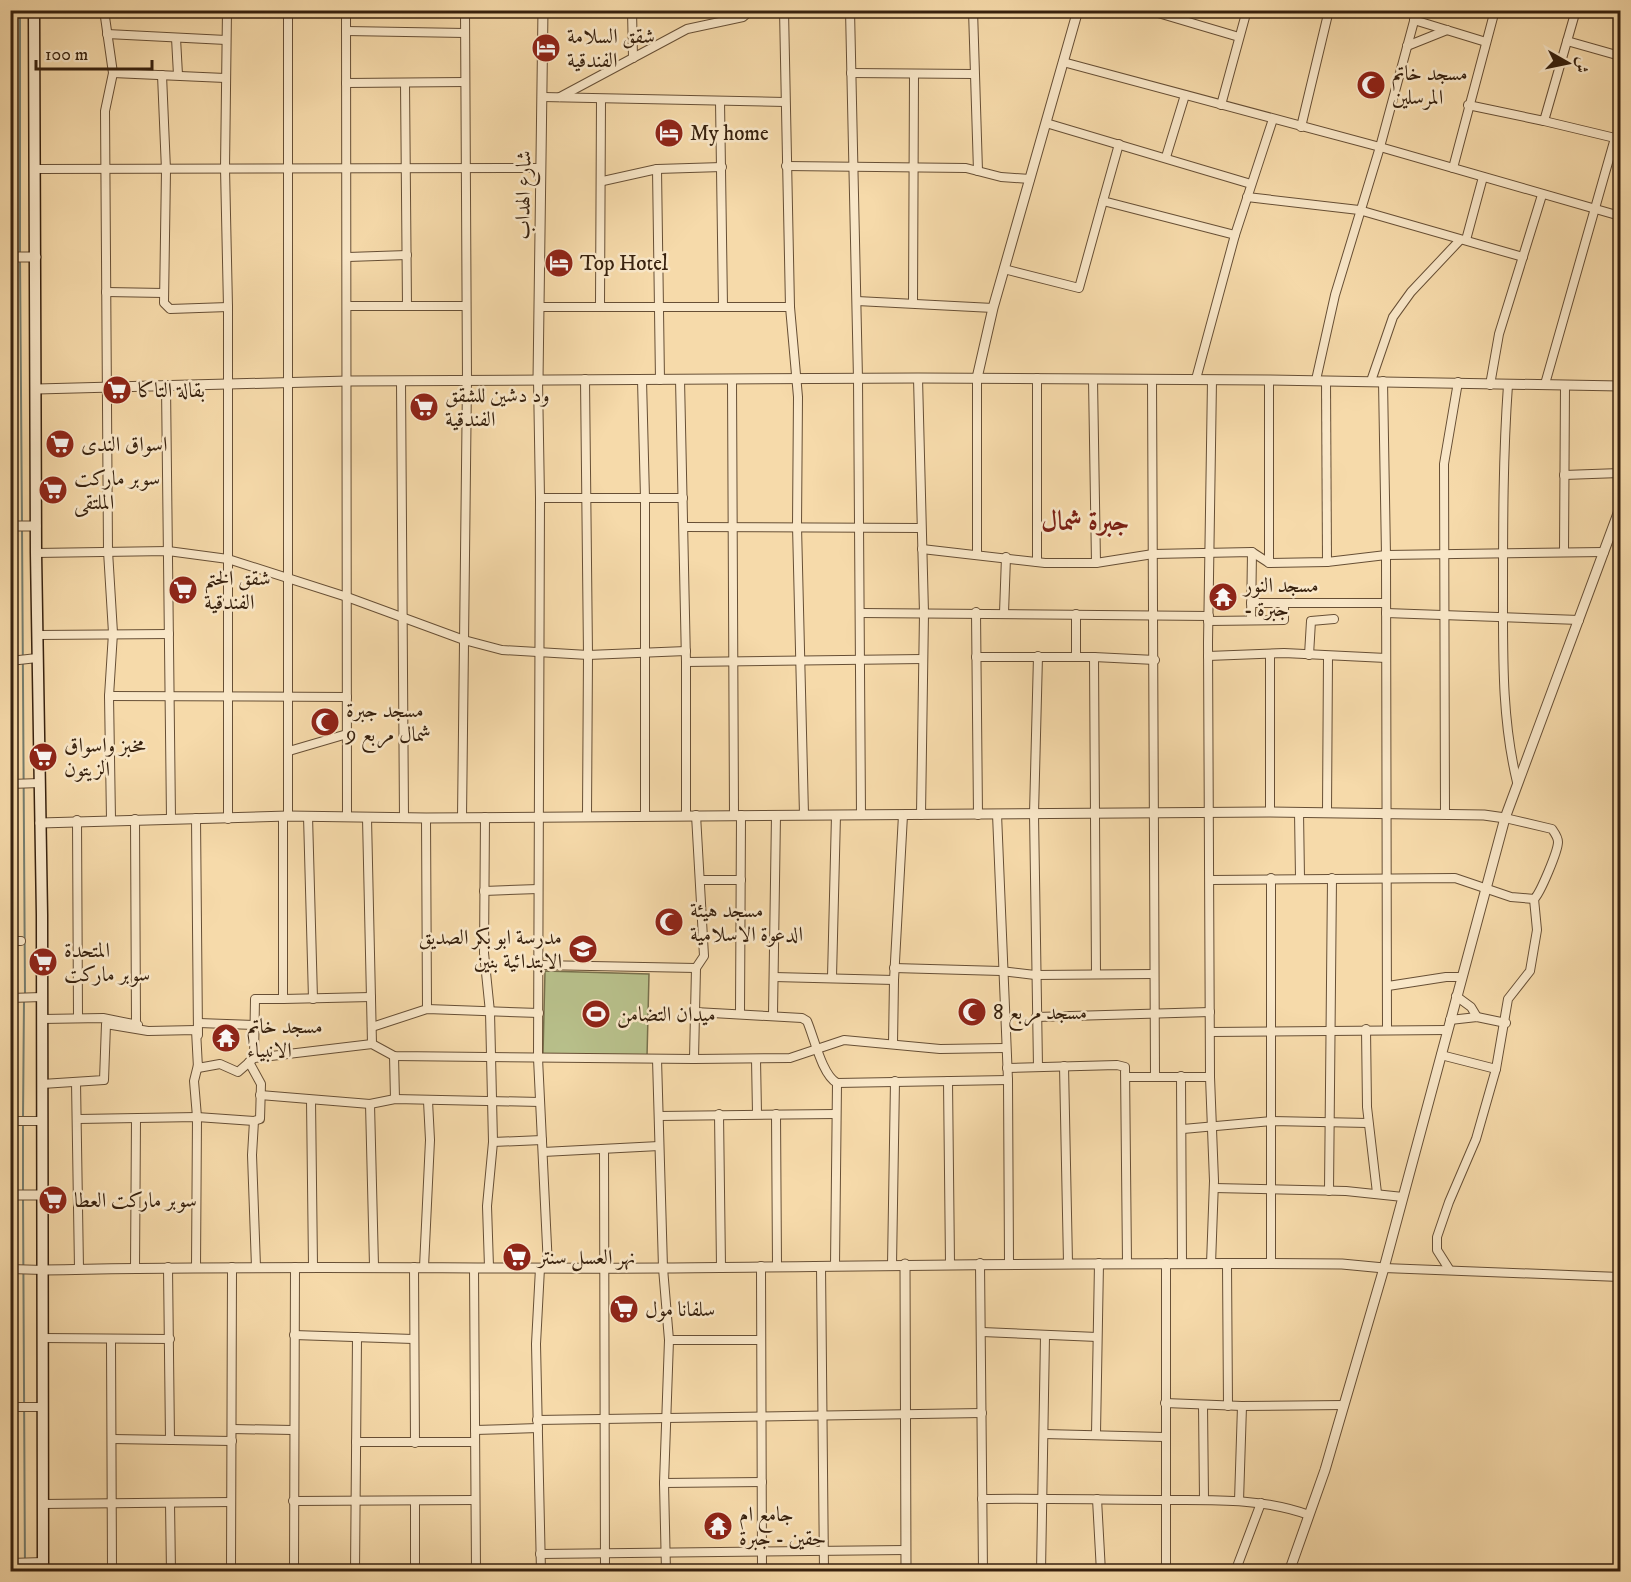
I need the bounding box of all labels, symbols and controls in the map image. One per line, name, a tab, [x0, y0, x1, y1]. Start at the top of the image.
place label: شقق السلامة الفندقية	[567, 24, 655, 74]
hotel icon: شقق السلامة الفندقية	[530, 32, 562, 64]
scale bar	[36, 33, 152, 71]
north arrow	[1538, 33, 1598, 93]
text: 100 m	[45, 44, 88, 66]
text: ش	[1571, 56, 1593, 75]
place label: مسجد خاتم المرسلين	[1392, 61, 1468, 111]
mosque icon: مسجد خاتم المرسلين	[1355, 69, 1387, 101]
hotel icon: My home	[653, 117, 685, 149]
place label: My home	[690, 121, 769, 147]
street label: شارع الهداب	[510, 150, 542, 240]
hotel icon: Top Hotel	[543, 247, 575, 279]
place label: Top Hotel	[580, 251, 669, 277]
supermarket icon: بقالة التاكا	[101, 374, 133, 406]
place label: بقالة التاكا	[138, 378, 205, 404]
place label: ود دشين للشقق الفندقية	[445, 383, 550, 433]
supermarket icon: ود دشين للشقق الفندقية	[408, 391, 440, 423]
supermarket icon: اسواق الندى	[44, 428, 76, 460]
place label: اسواق الندى	[81, 432, 168, 458]
place label: سوبر ماركت الملتقى	[74, 466, 160, 517]
supermarket icon: سوبر ماركت الملتقى	[37, 474, 69, 506]
district label: جبرة شمال	[1041, 505, 1129, 539]
place label: شقق الختم الفندقية	[204, 566, 271, 616]
place label: مسجد النور - جبرة	[1242, 573, 1319, 623]
supermarket icon: شقق الختم الفندقية	[167, 574, 199, 606]
temple icon: مسجد النور - جبرة	[1207, 581, 1239, 613]
place label: مسجد جبرة شمال مربع 9	[345, 698, 431, 753]
mosque icon: مسجد جبرة شمال مربع 9	[309, 706, 341, 738]
place label: مخبز واسواق الزيتون	[64, 733, 146, 783]
supermarket icon: مخبز واسواق الزيتون	[27, 741, 59, 773]
place label: مسجد هيئة الدعوة الاسلامية	[690, 898, 803, 948]
mosque icon: مسجد هيئة الدعوة الاسلامية	[653, 906, 685, 938]
place label: مدرسة ابو بكر الصديق الابتدائية بنين	[418, 925, 562, 975]
school or university icon: مدرسة ابو بكر الصديق الابتدائية بنين	[567, 933, 599, 965]
place label: المتحدة سوبر ماركت	[64, 938, 150, 988]
supermarket icon: المتحدة سوبر ماركت	[27, 946, 59, 978]
mosque icon: مسجد مربع 8	[956, 996, 988, 1028]
sports icon: ميدان التضامن	[580, 998, 612, 1030]
place label: مسجد مربع 8	[993, 1000, 1087, 1031]
place label: ميدان التضامن	[617, 1002, 716, 1028]
place label: مسجد خاتم الانبياء	[247, 1014, 323, 1064]
temple icon: مسجد خاتم الانبياء	[210, 1022, 242, 1054]
supermarket icon: سوبر ماركت العطا	[37, 1184, 69, 1216]
place label: سوبر ماركت العطا	[74, 1188, 197, 1214]
supermarket icon: نهر العسل سنتر	[501, 1241, 533, 1273]
place label: نهر العسل سنتر	[536, 1245, 635, 1272]
supermarket icon: سلفانا مول	[608, 1293, 640, 1325]
place label: سلفانا مول	[645, 1297, 715, 1323]
place label: جامع ام حقين - جبرة	[739, 1502, 826, 1552]
temple icon: جامع ام حقين - جبرة	[702, 1510, 734, 1542]

